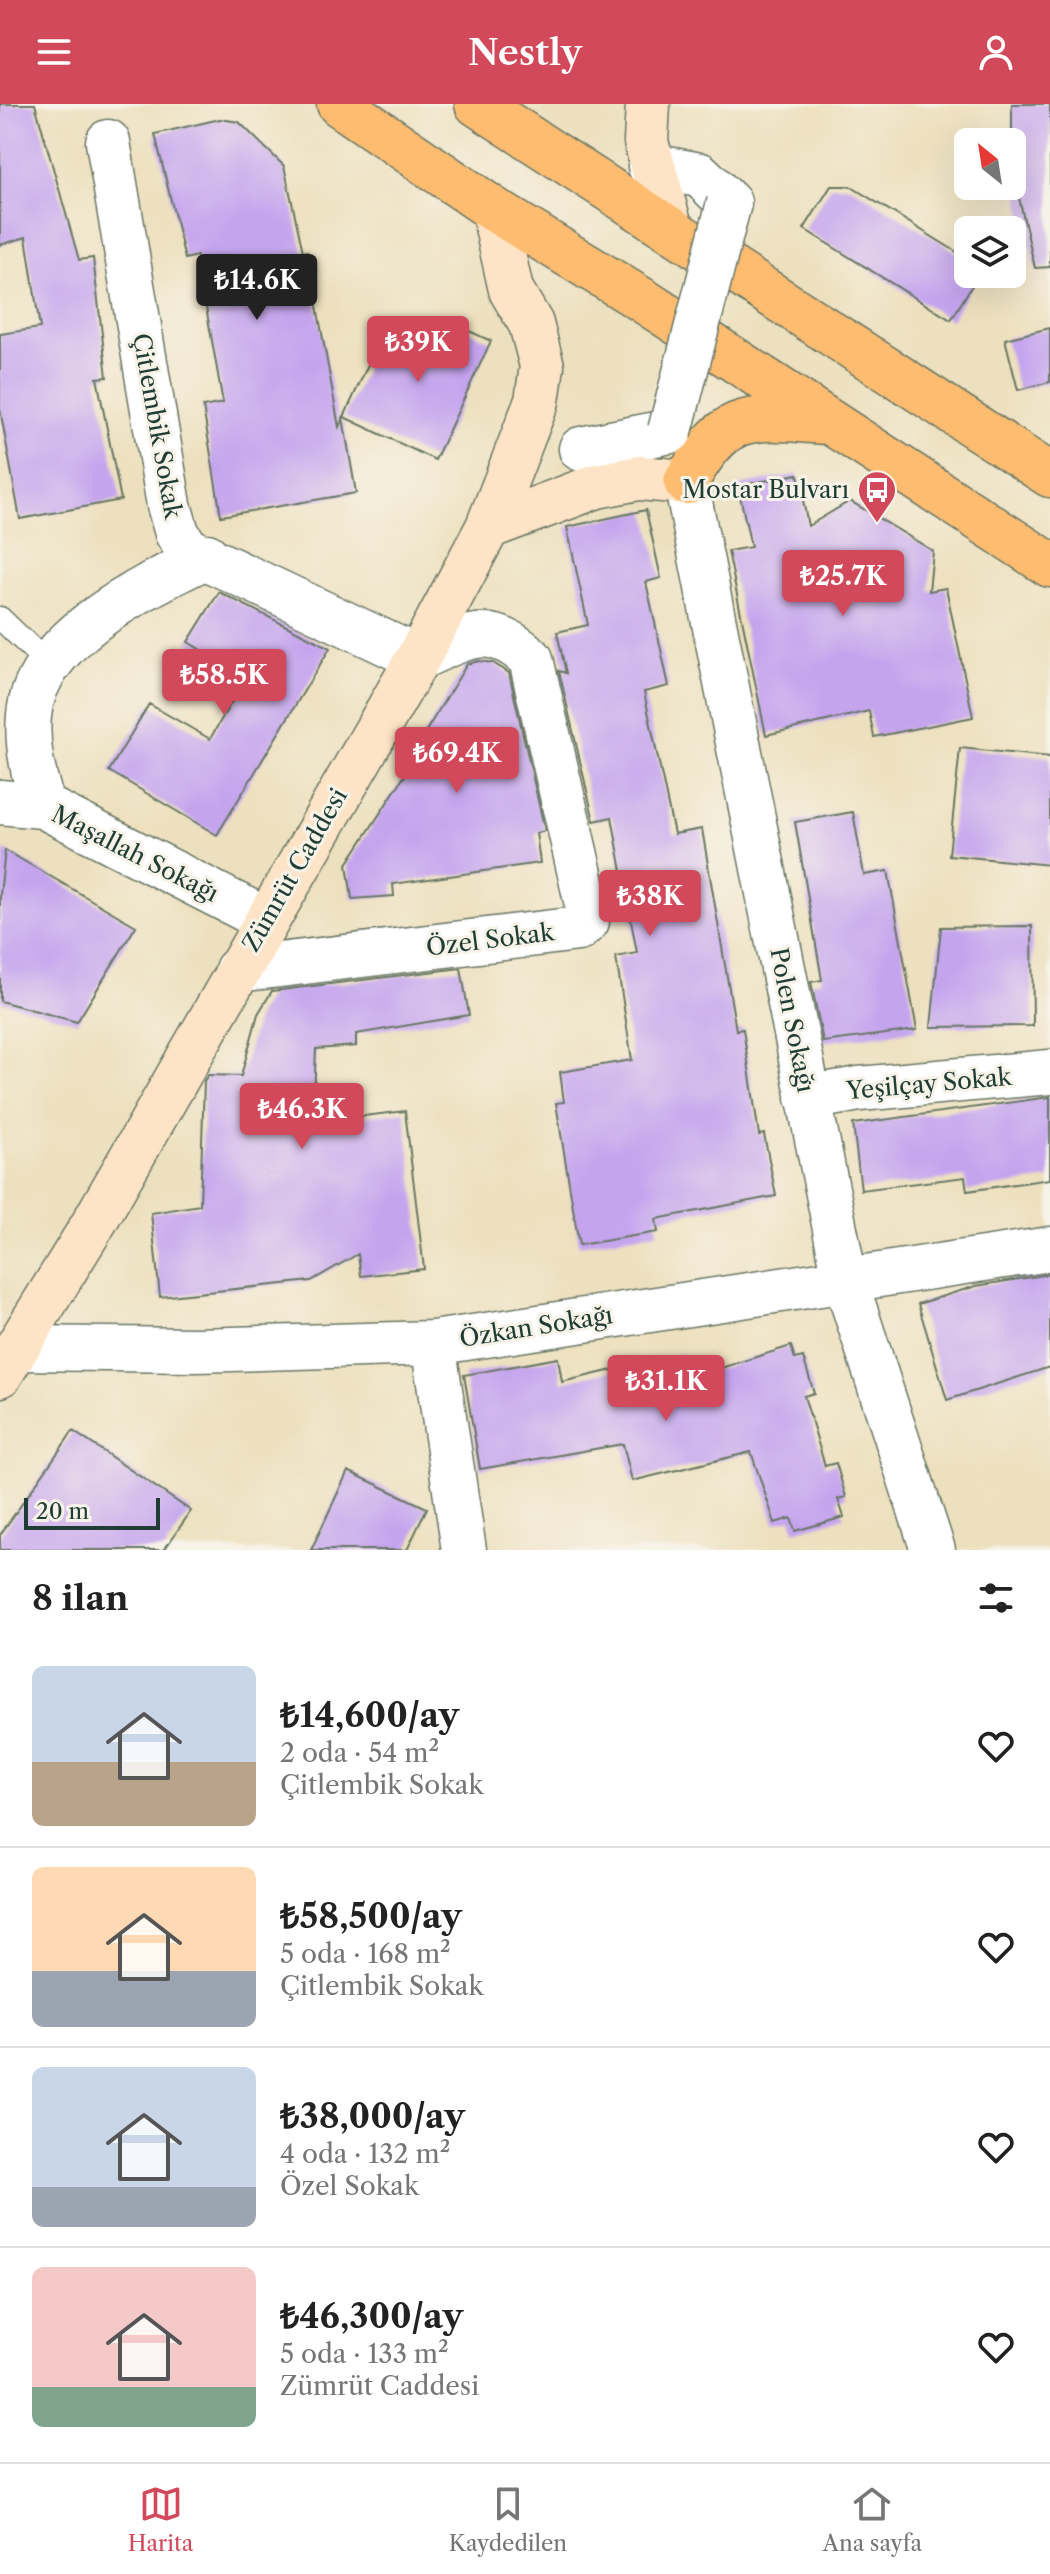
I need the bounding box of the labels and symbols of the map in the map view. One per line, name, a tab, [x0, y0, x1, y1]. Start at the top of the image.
north arrow	[954, 128, 1026, 200]
pin: ₺14.6K	[192, 254, 322, 322]
pin: ₺39K	[371, 316, 465, 384]
street label: Çitlembik Sokak	[127, 331, 188, 522]
bus stop icon: Mostar Bulvarı	[856, 469, 898, 524]
place label: Mostar Bulvarı	[682, 475, 849, 504]
pin: ₺25.7K	[778, 550, 908, 618]
pin: ₺58.5K	[159, 649, 289, 717]
pin: ₺69.4K	[392, 727, 522, 795]
street label: Zümrüt Caddesi	[236, 783, 353, 957]
street label: Maşallah Sokağı	[47, 799, 223, 908]
pin: ₺38K	[603, 870, 697, 938]
street label: Özel Sokak	[425, 917, 556, 962]
street label: Polen Sokağı	[764, 945, 821, 1095]
street label: Yeşilçay Sokak	[844, 1062, 1014, 1105]
pin: ₺46.3K	[237, 1083, 367, 1151]
street label: Özkan Sokağı	[457, 1300, 615, 1353]
pin: ₺31.1K	[601, 1355, 731, 1423]
scale bar	[24, 1494, 160, 1530]

